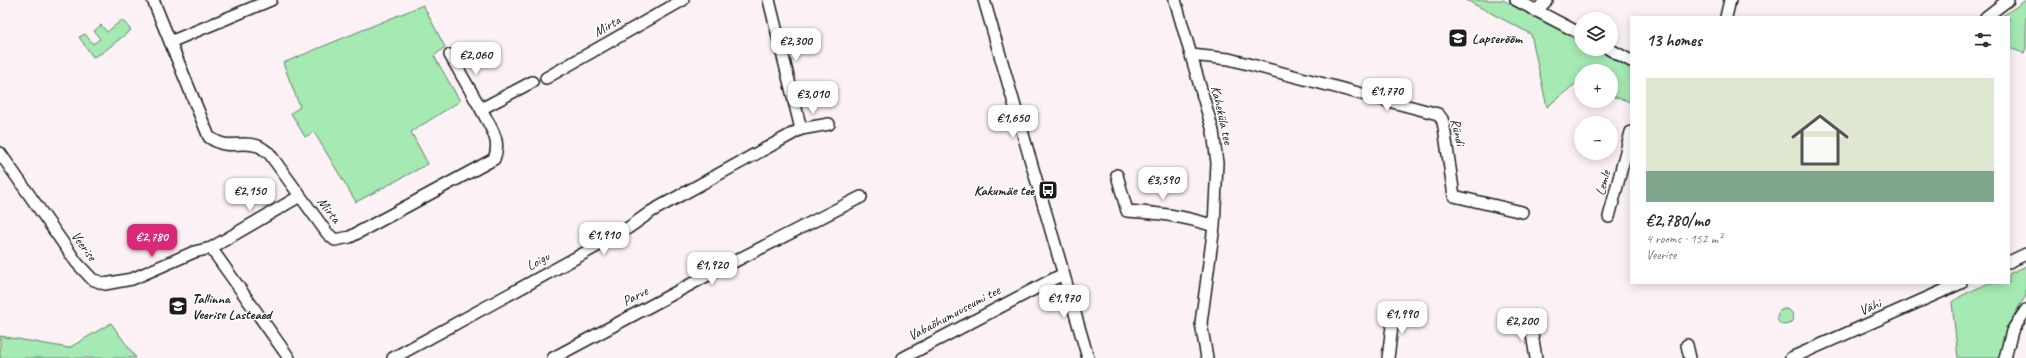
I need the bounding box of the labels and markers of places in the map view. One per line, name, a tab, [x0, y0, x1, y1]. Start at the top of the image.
school or university icon: Lapserõõm	[1447, 27, 1469, 49]
pin: €2,300	[763, 28, 829, 62]
place label: Lapserõõm	[1472, 30, 1524, 47]
pin: €2,060	[443, 42, 509, 76]
pin: €1,770	[1354, 78, 1420, 112]
pin: €3,010	[780, 81, 846, 115]
pin: €1,650	[980, 105, 1046, 139]
pin: €3,590	[1130, 167, 1196, 201]
pin: €2,150	[217, 178, 283, 212]
bus stop icon: Kakumäe tee	[1037, 179, 1059, 201]
place label: Kakumäe tee	[974, 182, 1035, 199]
pin: €1,910	[571, 222, 637, 256]
pin: €2,780	[119, 224, 185, 258]
pin: €1,920	[679, 252, 745, 286]
pin: €1,970	[1031, 285, 1097, 319]
place label: Tallinna Veerise Lasteaed	[192, 290, 273, 323]
school or university icon: Tallinna Veerise Lasteaed	[167, 295, 189, 317]
pin: €1,990	[1369, 301, 1435, 335]
pin: €2,200	[1489, 308, 1555, 342]

